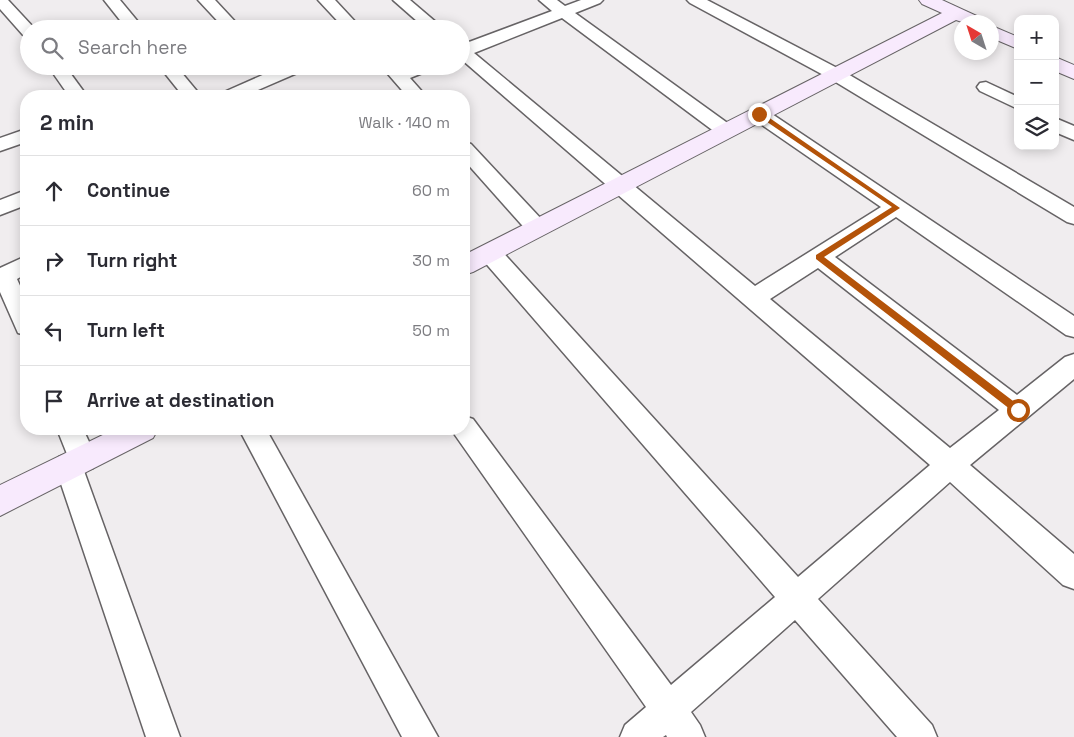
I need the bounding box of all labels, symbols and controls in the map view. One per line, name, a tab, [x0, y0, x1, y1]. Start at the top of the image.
north arrow	[954, 15, 999, 60]
map controls	[1014, 15, 1059, 150]
button: +	[1014, 15, 1059, 60]
search box	[20, 20, 470, 75]
icon: search	[38, 34, 66, 62]
text: Search here	[78, 35, 188, 60]
button: −	[1014, 60, 1059, 105]
route end	[748, 103, 771, 126]
button: layers	[1014, 105, 1059, 150]
text: 2 min	[40, 109, 94, 136]
text: Walk · 140 m	[358, 112, 450, 133]
icon: ahead	[40, 177, 68, 205]
text: Continue	[87, 178, 170, 203]
text: 60 m	[412, 180, 450, 201]
icon: right	[40, 247, 68, 275]
text: Turn right	[87, 248, 177, 273]
text: 30 m	[412, 250, 450, 271]
icon: left	[40, 317, 68, 345]
text: Turn left	[87, 318, 165, 343]
text: 50 m	[412, 320, 450, 341]
icon: arrive	[40, 387, 68, 415]
text: Arrive at destination	[87, 388, 275, 413]
route start	[1007, 399, 1030, 422]

